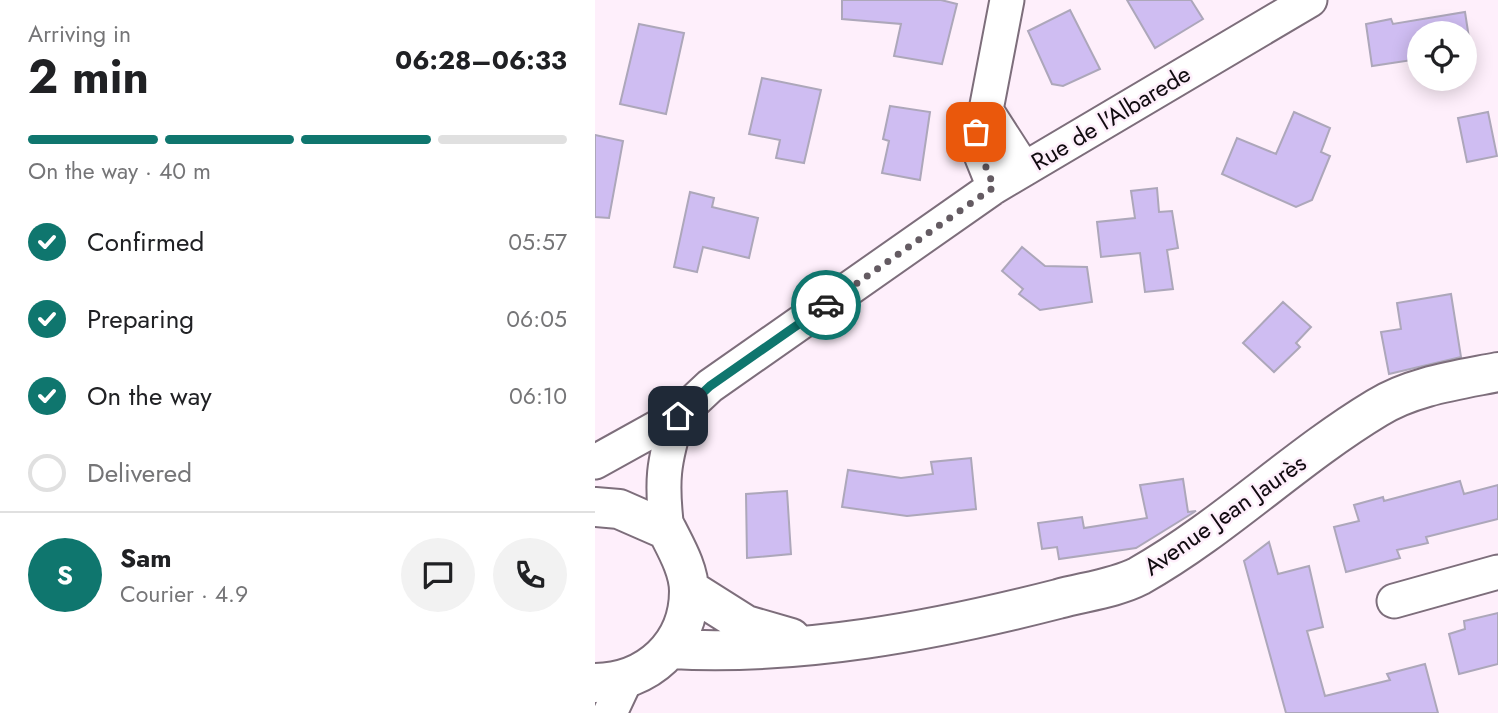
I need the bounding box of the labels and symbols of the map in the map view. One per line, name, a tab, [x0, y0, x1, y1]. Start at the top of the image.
street label: Rue de l'Albarede	[1024, 56, 1197, 179]
pin	[946, 102, 1006, 162]
courier	[791, 270, 861, 340]
pin	[648, 386, 708, 446]
street label: Avenue Jean Jaurès	[1136, 445, 1313, 584]

